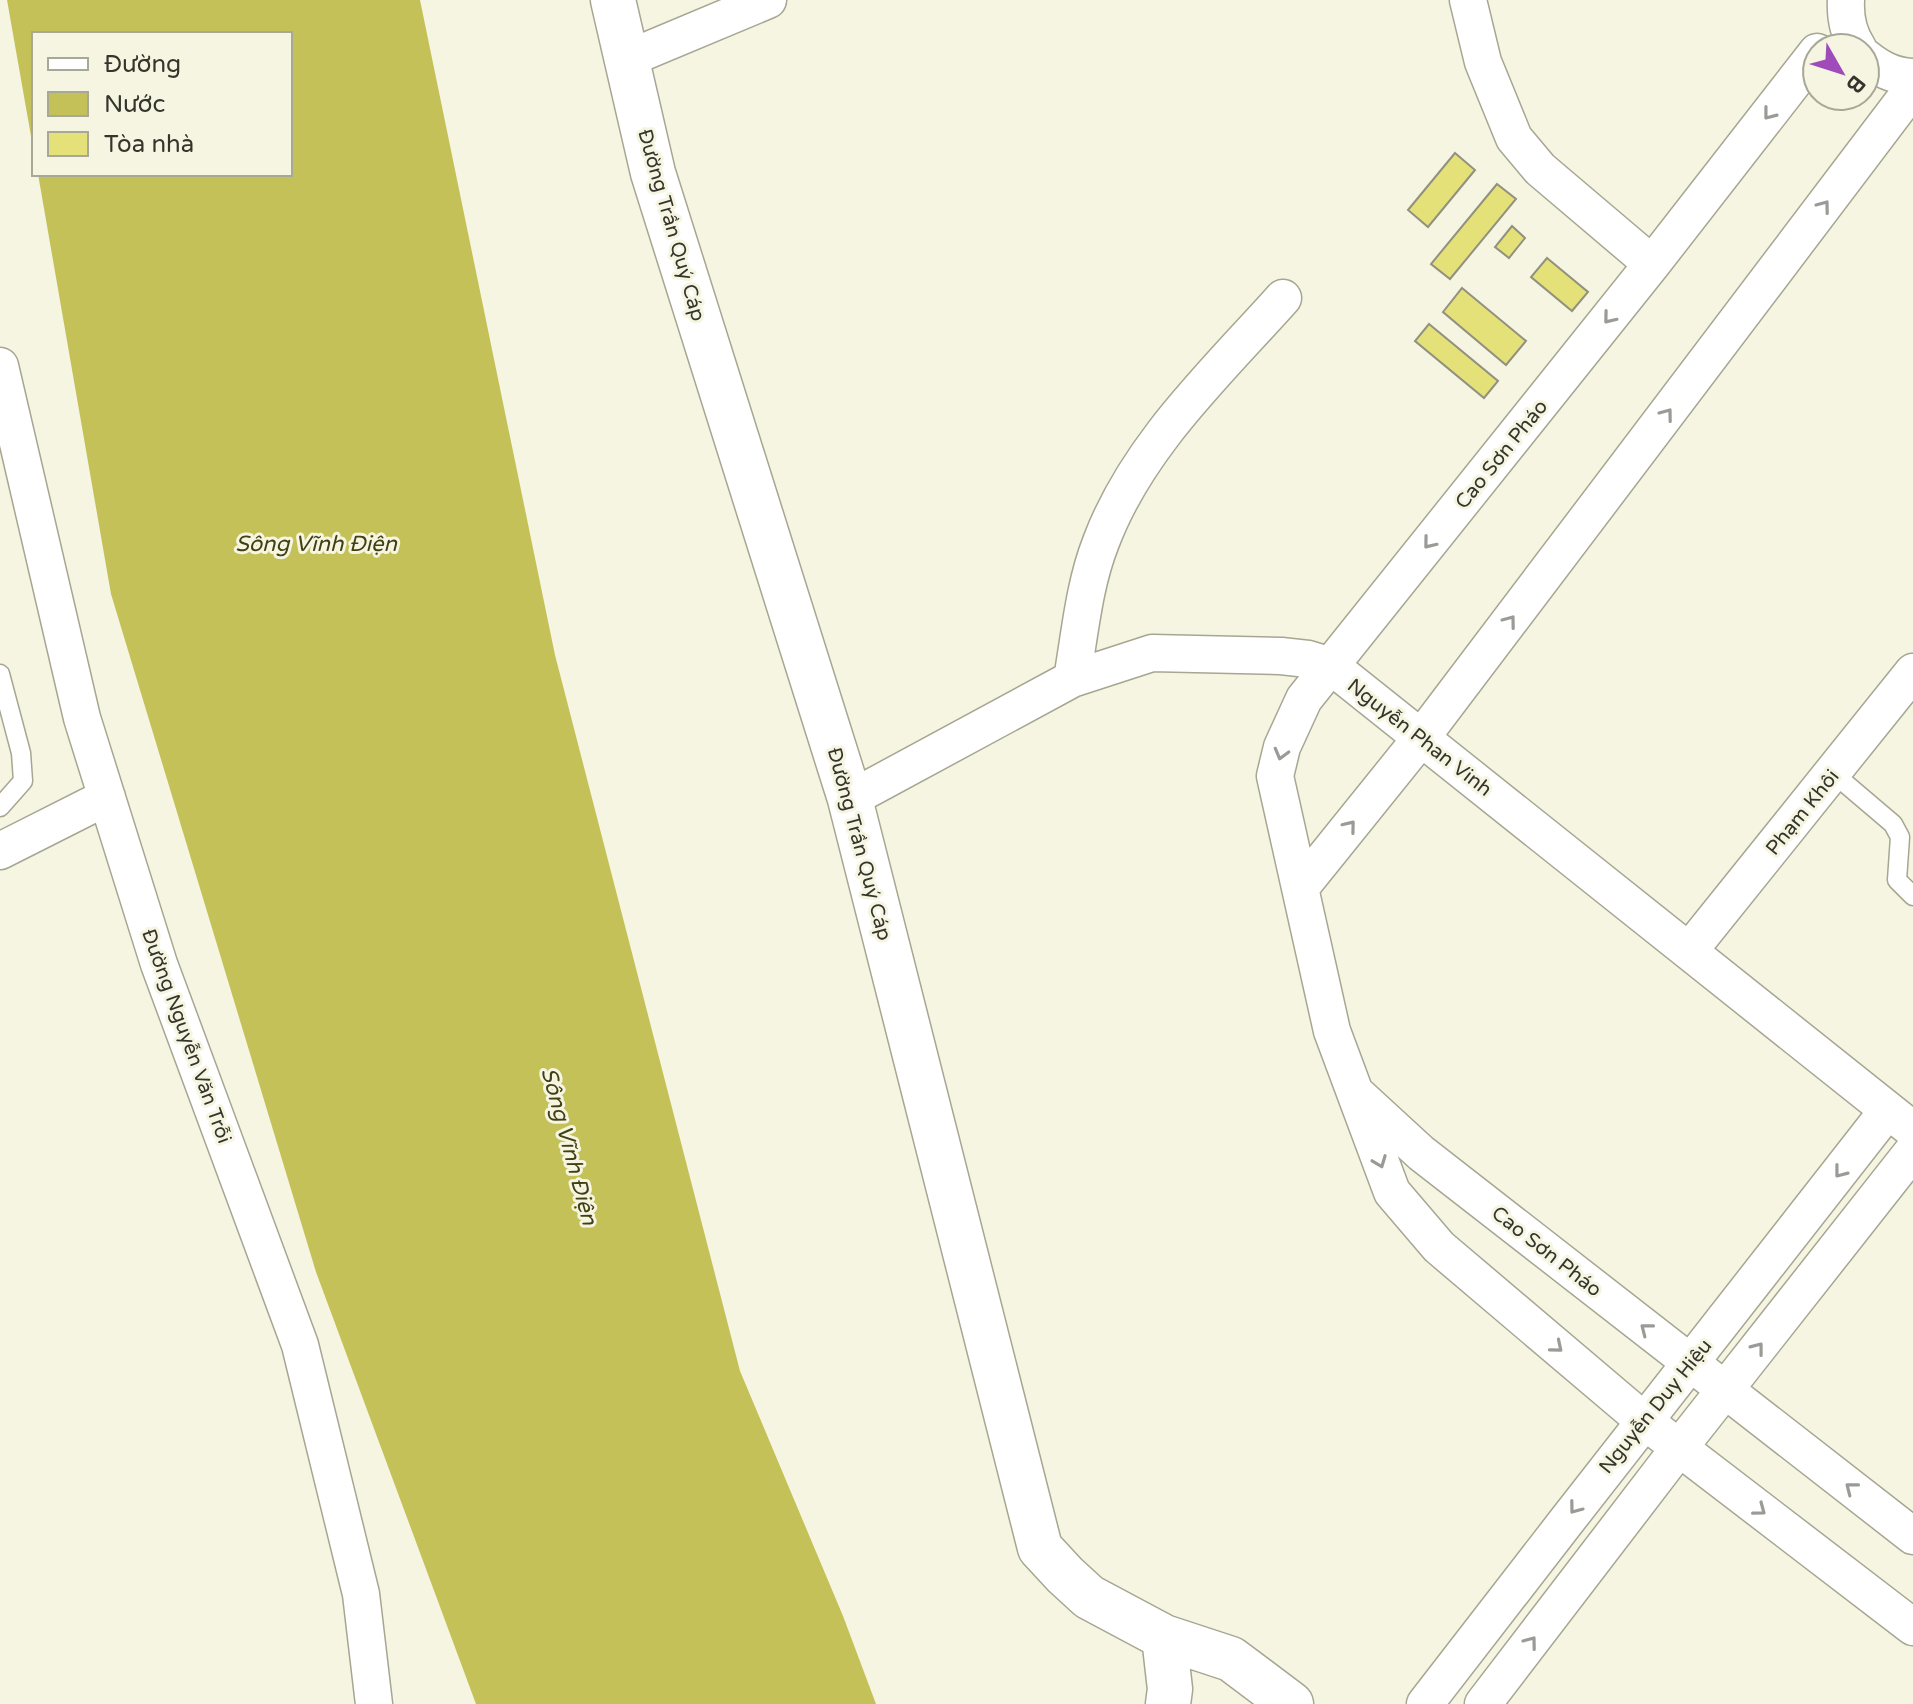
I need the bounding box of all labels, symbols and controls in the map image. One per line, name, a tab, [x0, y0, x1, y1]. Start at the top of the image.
legend	[32, 32, 292, 176]
north arrow	[1801, 32, 1881, 112]
text: Đường	[104, 50, 181, 79]
text: B	[1841, 70, 1871, 98]
text: Nước	[104, 90, 165, 119]
one-way arrow	[1764, 105, 1779, 119]
street label: Đường Trần Quý Cáp	[632, 126, 710, 324]
text: Tòa nhà	[104, 130, 194, 159]
one-way arrow	[1814, 201, 1828, 215]
one-way arrow	[1604, 309, 1618, 324]
street label: Cao Sơn Pháo	[1451, 395, 1553, 514]
one-way arrow	[1657, 408, 1671, 422]
water label: Sông Vĩnh Điện	[235, 531, 397, 557]
one-way arrow	[1424, 534, 1439, 548]
one-way arrow	[1500, 615, 1514, 630]
street label: Nguyễn Phan Vinh	[1342, 674, 1497, 802]
street label: Đường Trần Quý Cáp	[822, 745, 896, 943]
one-way arrow	[1273, 747, 1290, 761]
street label: Phạm Khôi	[1761, 765, 1845, 860]
one-way arrow	[1340, 821, 1355, 835]
street label: Đường Nguyễn Văn Trỗi	[136, 926, 236, 1147]
water label: Sông Vĩnh Điện	[536, 1065, 603, 1228]
one-way arrow	[1370, 1154, 1387, 1168]
one-way arrow	[1835, 1163, 1849, 1178]
street label: Cao Sơn Pháo	[1486, 1201, 1606, 1302]
one-way arrow	[1640, 1324, 1655, 1338]
street label: Nguyễn Duy Hiệu	[1594, 1334, 1717, 1479]
one-way arrow	[1548, 1338, 1563, 1352]
one-way arrow	[1748, 1342, 1762, 1357]
one-way arrow	[1845, 1483, 1860, 1497]
one-way arrow	[1571, 1499, 1585, 1514]
one-way arrow	[1751, 1501, 1766, 1515]
one-way arrow	[1521, 1636, 1535, 1651]

